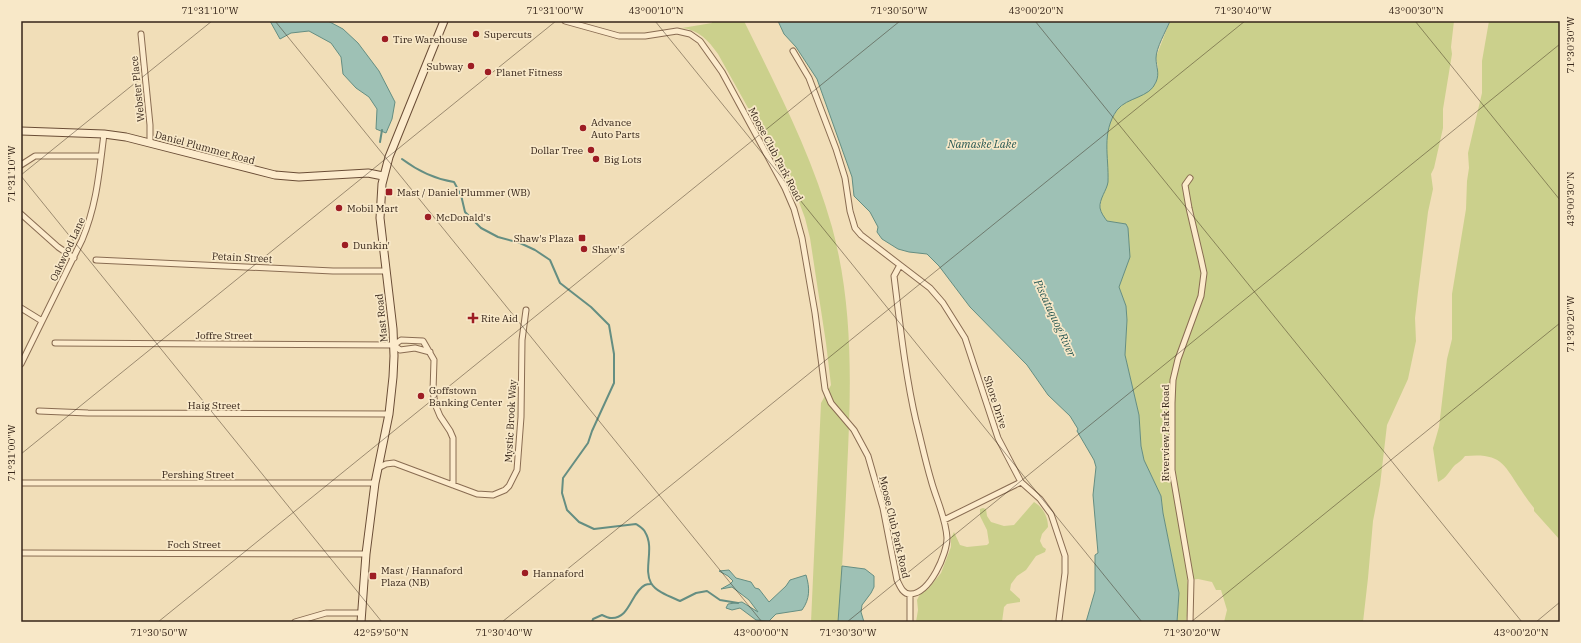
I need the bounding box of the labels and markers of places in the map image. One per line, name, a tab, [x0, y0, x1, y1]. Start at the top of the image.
place label: Supercuts	[484, 28, 532, 41]
marker: Supercuts	[471, 29, 481, 39]
place label: Tire Warehouse	[393, 33, 467, 46]
marker: Tire Warehouse	[380, 34, 390, 44]
place label: Subway	[427, 60, 464, 73]
marker: Subway	[466, 61, 476, 71]
place label: Planet Fitness	[496, 66, 563, 79]
marker: Planet Fitness	[483, 67, 493, 77]
place label: Advance Auto Parts	[591, 116, 640, 141]
marker: Advance Auto Parts	[578, 123, 588, 133]
place label: Dollar Tree	[531, 144, 583, 157]
marker: Dollar Tree	[586, 145, 596, 155]
place label: Big Lots	[604, 153, 642, 166]
marker: Big Lots	[591, 154, 601, 164]
place label: Mast / Daniel Plummer (WB)	[397, 186, 530, 199]
marker: Mast / Daniel Plummer (WB)	[384, 187, 394, 197]
place label: Mobil Mart	[347, 202, 399, 215]
marker: Mobil Mart	[334, 203, 344, 213]
place label: McDonald's	[436, 211, 491, 224]
marker: McDonald's	[423, 212, 433, 222]
place label: Shaw's Plaza	[514, 232, 575, 245]
marker: Shaw's Plaza	[577, 233, 587, 243]
place label: Dunkin'	[353, 239, 390, 252]
marker: Dunkin'	[340, 240, 350, 250]
place label: Shaw's	[592, 243, 625, 256]
marker: Shaw's	[579, 244, 589, 254]
place label: Rite Aid	[481, 312, 518, 325]
marker: Rite Aid	[468, 313, 478, 323]
place label: Goffstown Banking Center	[429, 384, 503, 409]
marker: Goffstown Banking Center	[416, 391, 426, 401]
place label: Mast / Hannaford Plaza (NB)	[381, 564, 463, 589]
place label: Hannaford	[533, 567, 584, 580]
marker: Hannaford	[520, 568, 530, 578]
marker: Mast / Hannaford Plaza (NB)	[368, 571, 378, 581]

